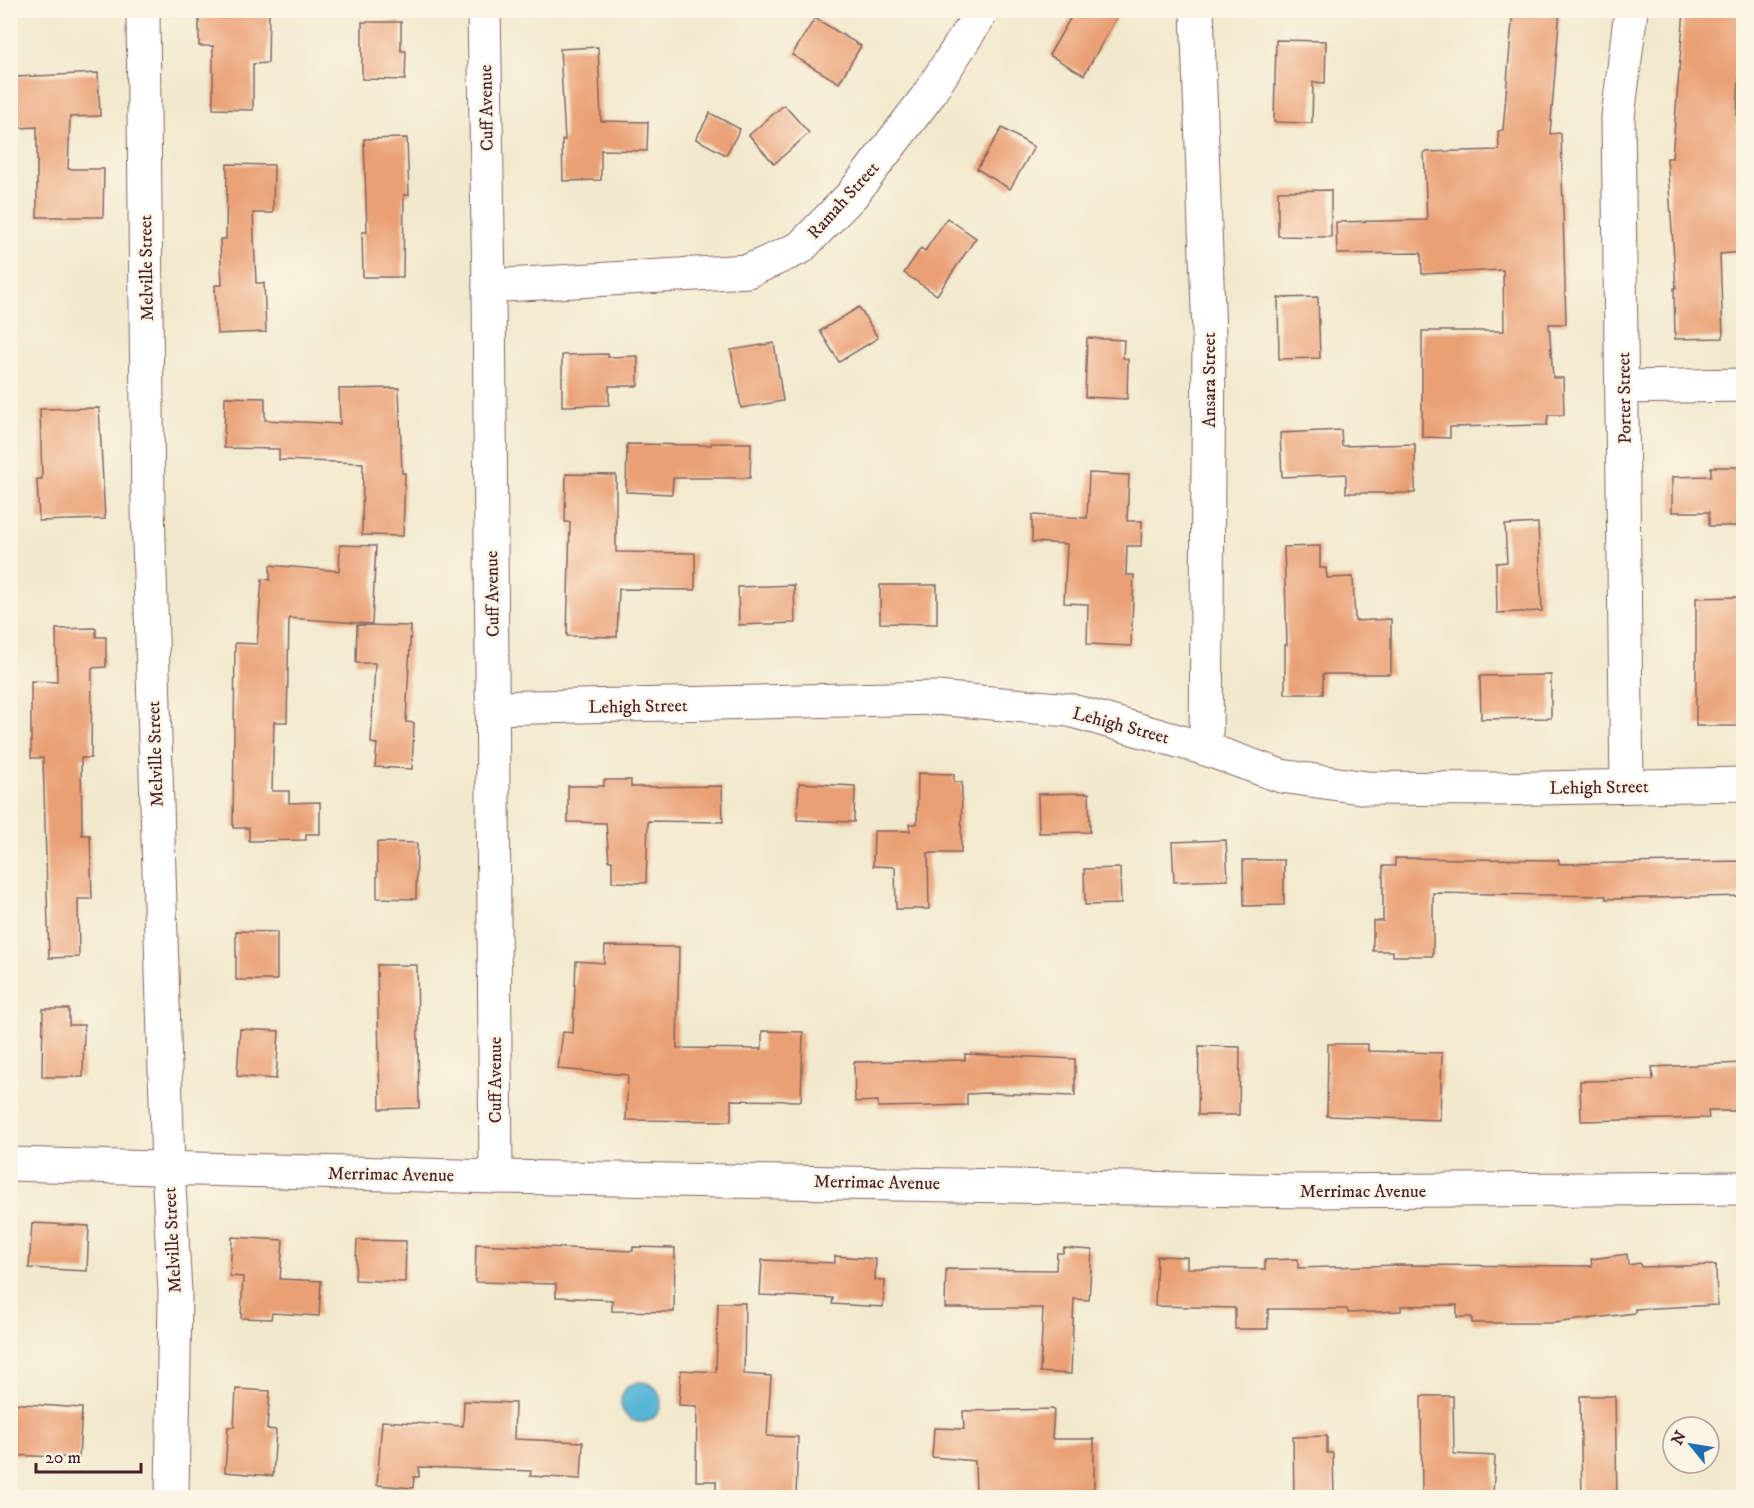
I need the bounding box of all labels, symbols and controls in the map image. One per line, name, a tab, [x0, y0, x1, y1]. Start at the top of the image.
street label: Cuff Avenue	[475, 65, 499, 151]
street label: Ramah Street	[803, 157, 884, 244]
street label: Melville Street	[135, 215, 159, 321]
street label: Ansara Street	[1199, 332, 1221, 428]
street label: Porter Street	[1613, 352, 1637, 444]
street label: Cuff Avenue	[481, 551, 505, 637]
street label: Lehigh Street	[588, 695, 688, 719]
street label: Melville Street	[143, 700, 169, 807]
street label: Lehigh Street	[1070, 703, 1172, 749]
street label: Lehigh Street	[1549, 776, 1649, 800]
street label: Cuff Avenue	[485, 1037, 507, 1123]
street label: Merrimac Avenue	[328, 1163, 454, 1187]
street label: Merrimac Avenue	[814, 1171, 940, 1195]
street label: Merrimac Avenue	[1300, 1181, 1426, 1203]
street label: Melville Street	[159, 1186, 187, 1294]
north arrow	[1661, 1415, 1721, 1475]
text: N	[1667, 1427, 1691, 1449]
scale bar	[36, 1436, 141, 1474]
text: 20 m	[45, 1447, 81, 1469]

